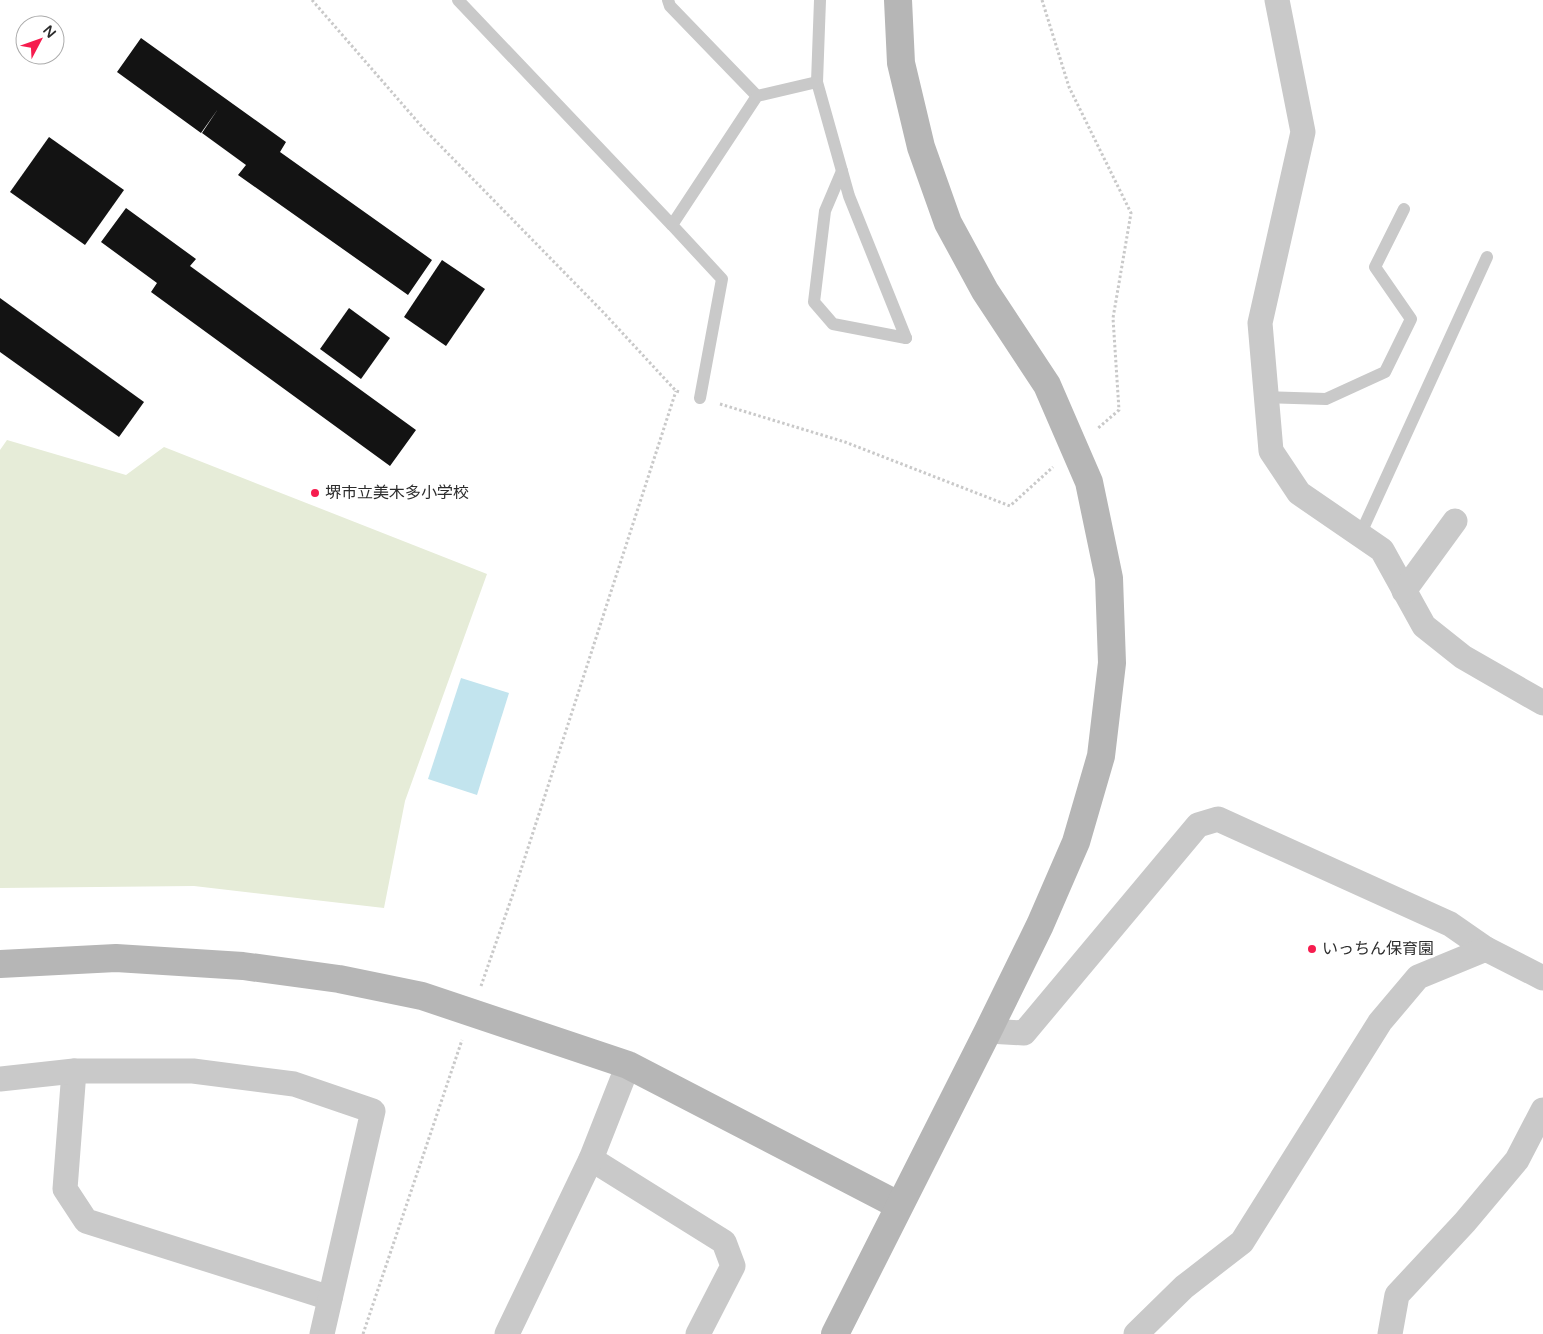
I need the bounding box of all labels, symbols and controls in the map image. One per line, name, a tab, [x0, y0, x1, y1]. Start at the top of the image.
north arrow	[15, 15, 65, 65]
text: N	[39, 22, 60, 42]
place label: 堺市立美木多小学校	[325, 483, 469, 503]
marker: 堺市立美木多小学校	[309, 487, 321, 499]
place label: いっちん保育園	[1322, 939, 1434, 959]
marker: いっちん保育園	[1306, 943, 1318, 955]

